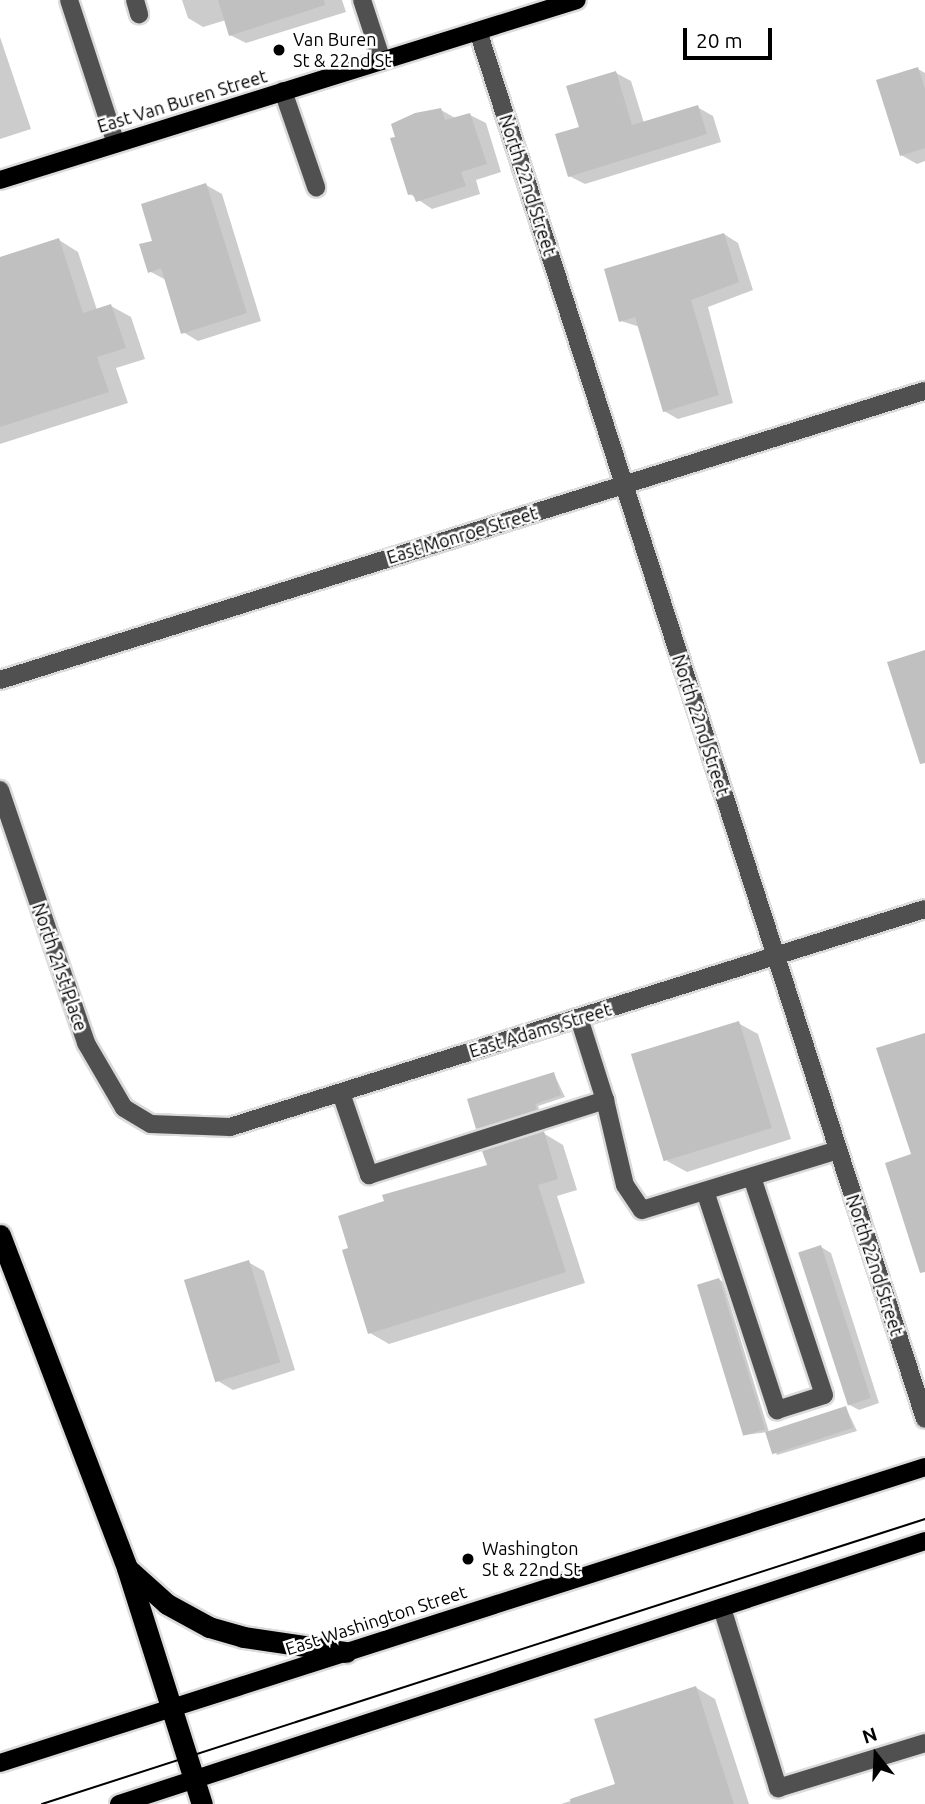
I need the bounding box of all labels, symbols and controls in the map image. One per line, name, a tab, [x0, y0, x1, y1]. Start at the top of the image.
scale bar	[687, 14, 776, 58]
text: 20 m	[696, 28, 743, 52]
place label: Van Buren St & 22nd St	[293, 29, 391, 72]
marker: Van Buren St & 22nd St	[271, 42, 287, 58]
street label: East Van Buren Street	[95, 65, 269, 137]
street label: North 22nd Street	[495, 112, 561, 258]
street label: East Monroe Street	[384, 502, 540, 568]
street label: North 22nd Street	[668, 652, 734, 798]
street label: North 21st Place	[28, 900, 92, 1034]
street label: East Adams Street	[466, 998, 614, 1062]
street label: North 22nd Street	[842, 1192, 908, 1338]
place label: Washington St & 22nd St	[482, 1538, 580, 1580]
marker: Washington St & 22nd St	[460, 1551, 476, 1567]
street label: East Washington Street	[283, 1580, 469, 1660]
north arrow	[841, 1720, 911, 1790]
text: N	[859, 1722, 880, 1748]

